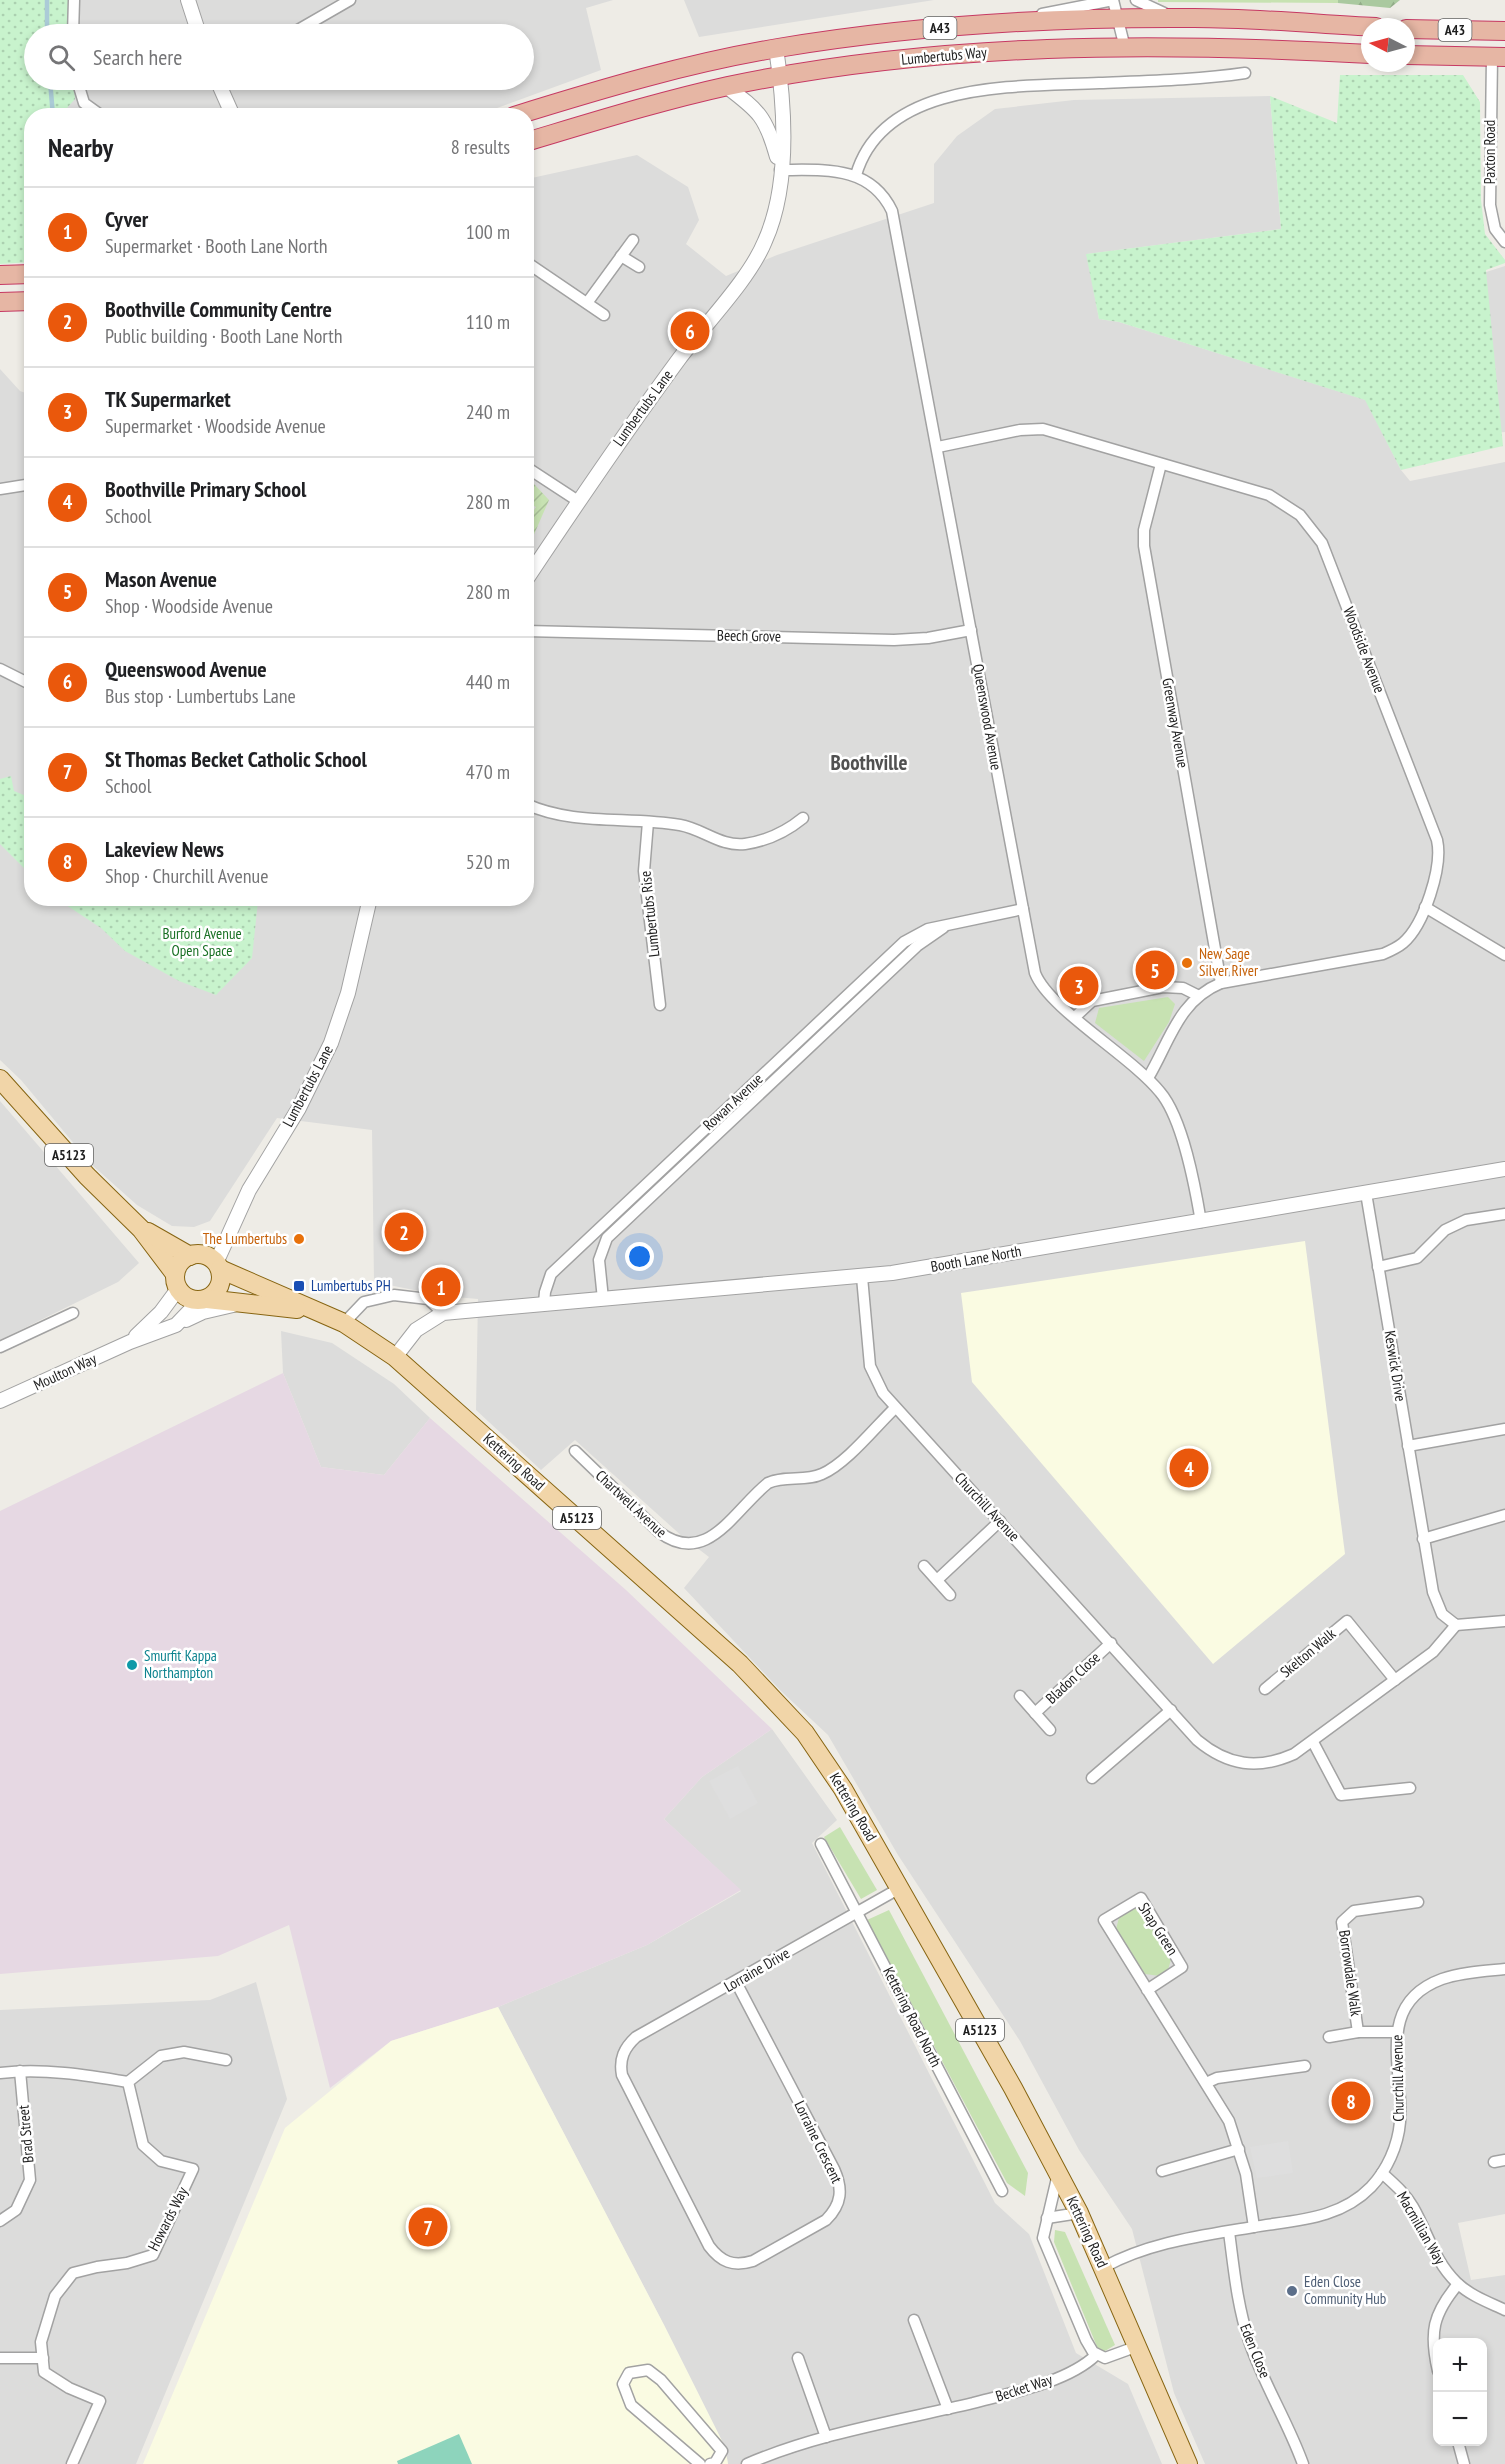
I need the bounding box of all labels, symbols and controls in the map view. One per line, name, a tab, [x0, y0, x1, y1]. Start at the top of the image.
road number: A43	[924, 17, 956, 39]
north arrow	[1361, 18, 1415, 72]
road number: A43	[1438, 19, 1472, 41]
search box	[24, 24, 534, 90]
icon: search	[45, 41, 78, 74]
street label: Lumbertubs Way	[900, 42, 988, 69]
text: Search here	[93, 43, 182, 71]
street label: Paxton Road	[1480, 120, 1499, 184]
text: Nearby	[48, 131, 113, 164]
text: 8 results	[451, 134, 510, 160]
text: Cyver	[105, 205, 148, 233]
text: 1	[63, 219, 72, 245]
text: 100 m	[466, 219, 510, 245]
text: Supermarket · Booth Lane North	[105, 233, 327, 259]
text: Boothville Community Centre	[105, 295, 332, 323]
pin: 6	[670, 308, 710, 354]
text: 2	[63, 309, 72, 335]
text: 110 m	[466, 309, 510, 335]
text: Public building · Booth Lane North	[105, 323, 343, 349]
street label: Lumbertubs Lane	[609, 366, 677, 450]
text: TK Supermarket	[105, 385, 231, 413]
text: 3	[63, 399, 72, 425]
text: 240 m	[466, 399, 510, 425]
text: Supermarket · Woodside Avenue	[105, 413, 326, 439]
text: Boothville Primary School	[105, 475, 306, 503]
text: 4	[63, 489, 72, 515]
text: 280 m	[466, 489, 510, 515]
text: School	[105, 503, 151, 529]
text: Mason Avenue	[105, 565, 217, 593]
text: 5	[63, 579, 72, 605]
text: 280 m	[466, 579, 510, 605]
text: Shop · Woodside Avenue	[105, 593, 273, 619]
street label: Woodside Avenue	[1339, 604, 1390, 696]
street label: Beech Grove	[717, 625, 781, 646]
text: Queenswood Avenue	[105, 655, 267, 683]
street label: Queenswood Avenue	[969, 662, 1006, 772]
text: 6	[63, 669, 72, 695]
text: 440 m	[466, 669, 510, 695]
street label: Greenway Avenue	[1158, 676, 1193, 769]
text: Bus stop · Lumbertubs Lane	[105, 683, 296, 709]
text: St Thomas Becket Catholic School	[105, 745, 367, 773]
district label: Boothville	[831, 749, 907, 776]
text: 7	[63, 759, 72, 785]
text: 470 m	[466, 759, 510, 785]
text: School	[105, 773, 151, 799]
text: Lakeview News	[105, 835, 224, 863]
text: 8	[63, 849, 72, 875]
text: 520 m	[466, 849, 510, 875]
text: Shop · Churchill Avenue	[105, 863, 268, 889]
street label: Lumbertubs Rise	[636, 870, 663, 958]
park label: Burford Avenue Open Space	[162, 924, 242, 960]
place label: New Sage Silver River	[1199, 944, 1259, 980]
pin: 5	[1136, 948, 1174, 992]
marker: New Sage Silver River	[1180, 956, 1194, 970]
pin: 3	[1060, 964, 1098, 1008]
street label: Lumbertubs Lane	[278, 1042, 337, 1130]
street label: Rowan Avenue	[699, 1069, 767, 1134]
road number: A5123	[45, 1144, 93, 1166]
pin: 2	[384, 1210, 424, 1254]
place label: The Lumbertubs	[203, 1229, 287, 1248]
marker: The Lumbertubs	[292, 1232, 306, 1246]
street label: Booth Lane North	[929, 1241, 1023, 1276]
your location	[625, 1242, 654, 1271]
pin: 1	[422, 1264, 460, 1310]
place label: Lumbertubs PH	[311, 1276, 391, 1295]
marker: Lumbertubs PH	[292, 1279, 306, 1293]
street label: Keswick Drive	[1381, 1329, 1410, 1403]
street label: Moulton Way	[30, 1349, 100, 1394]
street label: Kettering Road	[480, 1429, 549, 1494]
pin: 4	[1170, 1446, 1208, 1490]
street label: Chartwell Avenue	[592, 1466, 671, 1542]
street label: Churchill Avenue	[951, 1468, 1024, 1545]
road number: A5123	[553, 1507, 601, 1529]
street label: Skelton Walk	[1276, 1624, 1339, 1681]
place label: Smurfit Kappa Northampton	[144, 1646, 217, 1682]
street label: Bladon Close	[1042, 1648, 1104, 1708]
marker: Smurfit Kappa Northampton	[125, 1658, 139, 1672]
street label: Kettering Road	[826, 1769, 881, 1844]
street label: Shap Green	[1134, 1899, 1182, 1959]
street label: Borrowdale Walk	[1335, 1929, 1366, 2017]
street label: Lorraine Drive	[720, 1943, 793, 1996]
street label: Kettering Road North	[879, 1964, 946, 2070]
road number: A5123	[956, 2019, 1004, 2041]
street label: Churchill Avenue	[1387, 2034, 1408, 2122]
pin: 8	[1332, 2078, 1370, 2124]
street label: Lorraine Crescent	[790, 2097, 847, 2186]
street label: Brad Street	[14, 2104, 37, 2164]
street label: Howards Way	[143, 2183, 192, 2254]
street label: Macmillian Way	[1393, 2188, 1450, 2268]
street label: Kettering Road	[1063, 2193, 1112, 2270]
pin: 7	[408, 2204, 448, 2250]
place label: Eden Close Community Hub	[1304, 2272, 1386, 2308]
marker: Eden Close Community Hub	[1285, 2284, 1299, 2298]
street label: Eden Close	[1236, 2321, 1275, 2381]
map controls	[1433, 2338, 1487, 2446]
button: +	[1433, 2338, 1487, 2392]
street label: Becket Way	[993, 2369, 1055, 2406]
button: −	[1433, 2392, 1487, 2446]

